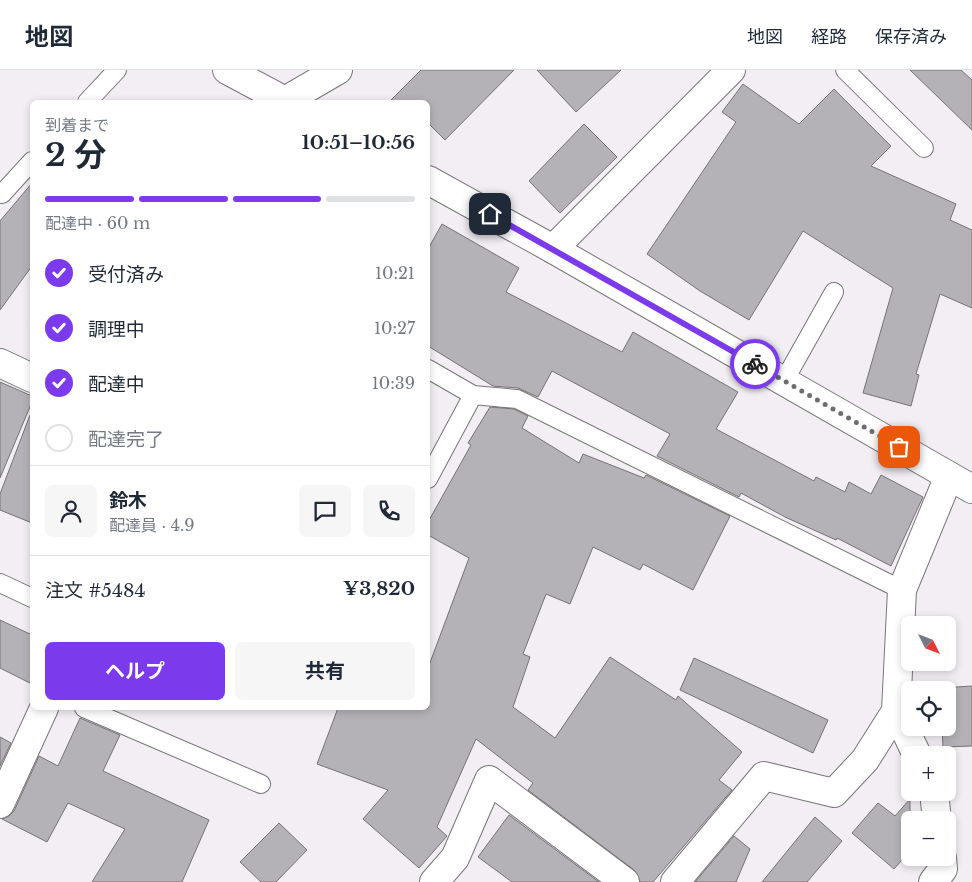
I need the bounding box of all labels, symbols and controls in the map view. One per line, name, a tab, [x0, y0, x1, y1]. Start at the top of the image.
text: 地図	[25, 22, 73, 51]
text: 地図	[747, 26, 783, 48]
text: 経路	[811, 26, 847, 48]
text: 保存済み	[875, 26, 947, 48]
text: 到着まで	[45, 115, 109, 135]
text: 10:51–10:56	[301, 131, 415, 154]
text: 2 分	[45, 135, 106, 175]
pin	[469, 193, 511, 235]
icon: home	[476, 200, 504, 228]
text: 配達中 · 60 m	[45, 213, 150, 233]
icon: check	[45, 259, 73, 287]
text: 受付済み	[88, 263, 164, 286]
text: 10:21	[375, 263, 415, 283]
icon: check	[45, 314, 73, 342]
text: 調理中	[88, 318, 145, 341]
text: 10:27	[374, 318, 415, 338]
courier	[730, 339, 780, 389]
icon: bike	[741, 350, 769, 378]
icon: check	[45, 369, 73, 397]
text: 配達中	[88, 373, 145, 396]
text: 10:39	[372, 373, 415, 393]
pin	[878, 426, 920, 468]
text: 配達完了	[88, 428, 164, 451]
icon: bag	[885, 433, 913, 461]
button: person	[45, 485, 97, 537]
button: chat	[299, 485, 351, 537]
button: phone	[363, 485, 415, 537]
text: 鈴木	[109, 489, 147, 512]
text: 配達員 · 4.9	[109, 515, 195, 535]
text: ¥3,820	[343, 577, 415, 600]
text: 注文 #5484	[45, 579, 146, 602]
north arrow	[901, 616, 956, 671]
map controls	[901, 616, 956, 866]
button: ヘルプ	[45, 642, 225, 700]
button: 共有	[235, 642, 415, 700]
button: locate	[901, 681, 956, 736]
button: +	[901, 746, 956, 801]
button: −	[901, 811, 956, 866]

